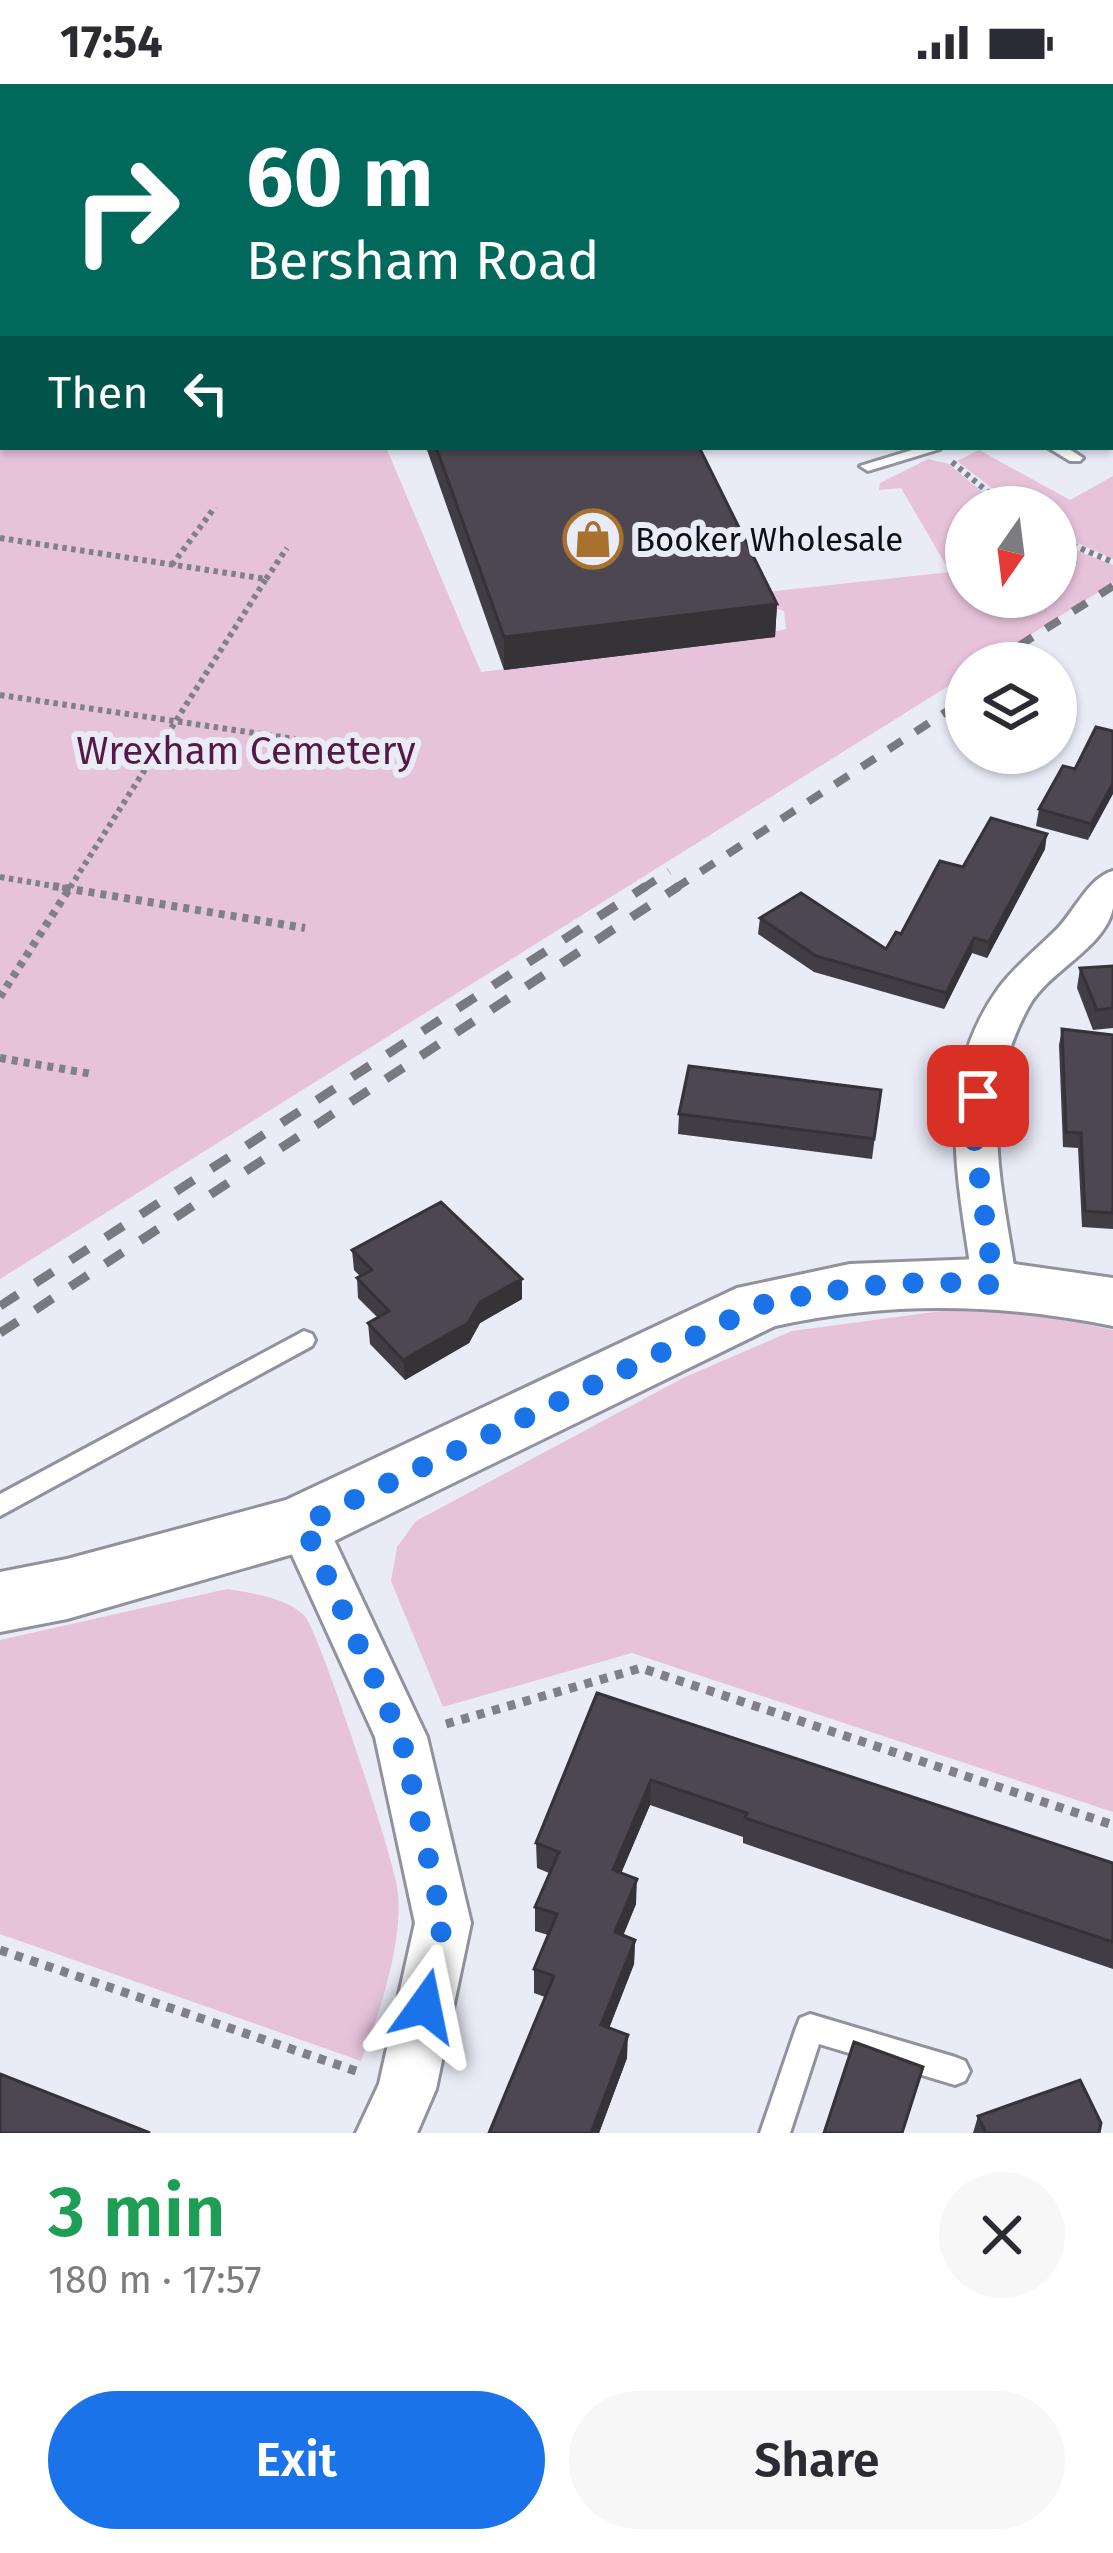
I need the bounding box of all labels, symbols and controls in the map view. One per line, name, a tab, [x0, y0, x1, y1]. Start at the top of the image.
text: 17:54	[60, 15, 163, 69]
text: 60 m	[246, 127, 433, 228]
icon: right	[48, 132, 204, 288]
text: Bersham Road	[246, 229, 600, 293]
icon: left	[173, 360, 239, 426]
text: Then	[48, 366, 149, 420]
north arrow	[945, 486, 1077, 618]
map controls	[945, 486, 1077, 774]
shop icon: Booker Wholesale	[562, 508, 624, 570]
place label: Booker Wholesale	[635, 520, 903, 560]
button: layers	[945, 642, 1077, 774]
park label: Wrexham Cemetery	[76, 728, 416, 774]
pin	[927, 1045, 1029, 1147]
icon: arrive	[945, 1063, 1011, 1129]
position arrow	[362, 1943, 488, 2069]
text: 3 min	[48, 2169, 226, 2255]
button: close	[939, 2172, 1065, 2298]
text: 180 m · 17:57	[48, 2257, 262, 2303]
button: Exit	[48, 2391, 545, 2529]
button: Share	[569, 2391, 1065, 2529]

